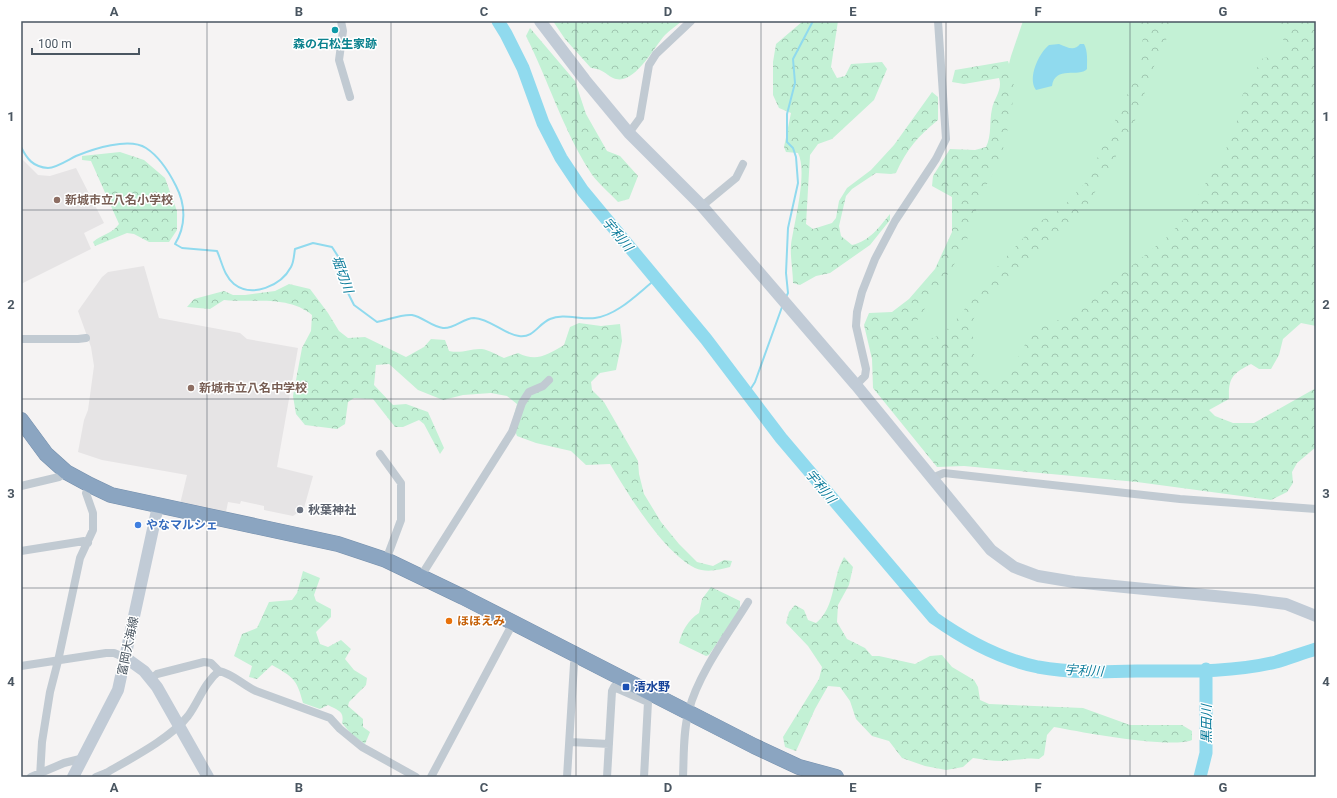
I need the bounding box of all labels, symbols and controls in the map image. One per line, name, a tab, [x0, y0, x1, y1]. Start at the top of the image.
text: A	[110, 4, 119, 19]
text: B	[295, 4, 303, 19]
text: C	[480, 4, 489, 19]
text: D	[664, 4, 672, 19]
text: E	[849, 4, 857, 19]
text: F	[1034, 4, 1042, 19]
text: G	[1219, 4, 1228, 19]
marker: 森の石松生家跡	[330, 25, 340, 35]
scale bar	[32, 30, 139, 56]
text: 100 m	[38, 37, 72, 51]
place label: 森の石松生家跡	[293, 37, 377, 51]
text: 1	[7, 109, 15, 124]
text: 1	[1322, 109, 1330, 124]
place label: 新城市立八名小学校	[65, 193, 173, 207]
marker: 新城市立八名小学校	[52, 195, 62, 205]
water label: 宇利川	[599, 215, 637, 256]
water label: 堀切川	[329, 253, 357, 297]
text: 2	[7, 297, 15, 312]
text: 2	[1322, 297, 1330, 312]
place label: 新城市立八名中学校	[199, 381, 307, 395]
marker: 新城市立八名中学校	[186, 383, 196, 393]
water label: 宇利川	[802, 467, 840, 508]
text: 3	[7, 486, 15, 501]
text: 3	[1322, 486, 1330, 501]
place label: 秋葉神社	[308, 503, 356, 517]
marker: 秋葉神社	[295, 505, 305, 515]
place label: やなマルシェ	[146, 518, 218, 532]
marker: やなマルシェ	[133, 520, 143, 530]
place label: ほほえみ	[457, 614, 505, 628]
street label: 富岡大海線	[115, 615, 141, 677]
marker: ほほえみ	[444, 616, 454, 626]
water label: 宇利川	[1064, 662, 1106, 679]
text: 4	[7, 674, 15, 689]
text: 4	[1322, 674, 1330, 689]
place label: 清水野	[634, 680, 670, 694]
marker: 清水野	[621, 682, 631, 692]
water label: 黒田川	[1199, 703, 1214, 744]
text: A	[110, 780, 119, 795]
text: B	[295, 780, 303, 795]
text: C	[480, 780, 489, 795]
text: D	[664, 780, 672, 795]
text: E	[849, 780, 857, 795]
text: F	[1034, 780, 1042, 795]
text: G	[1219, 780, 1228, 795]

